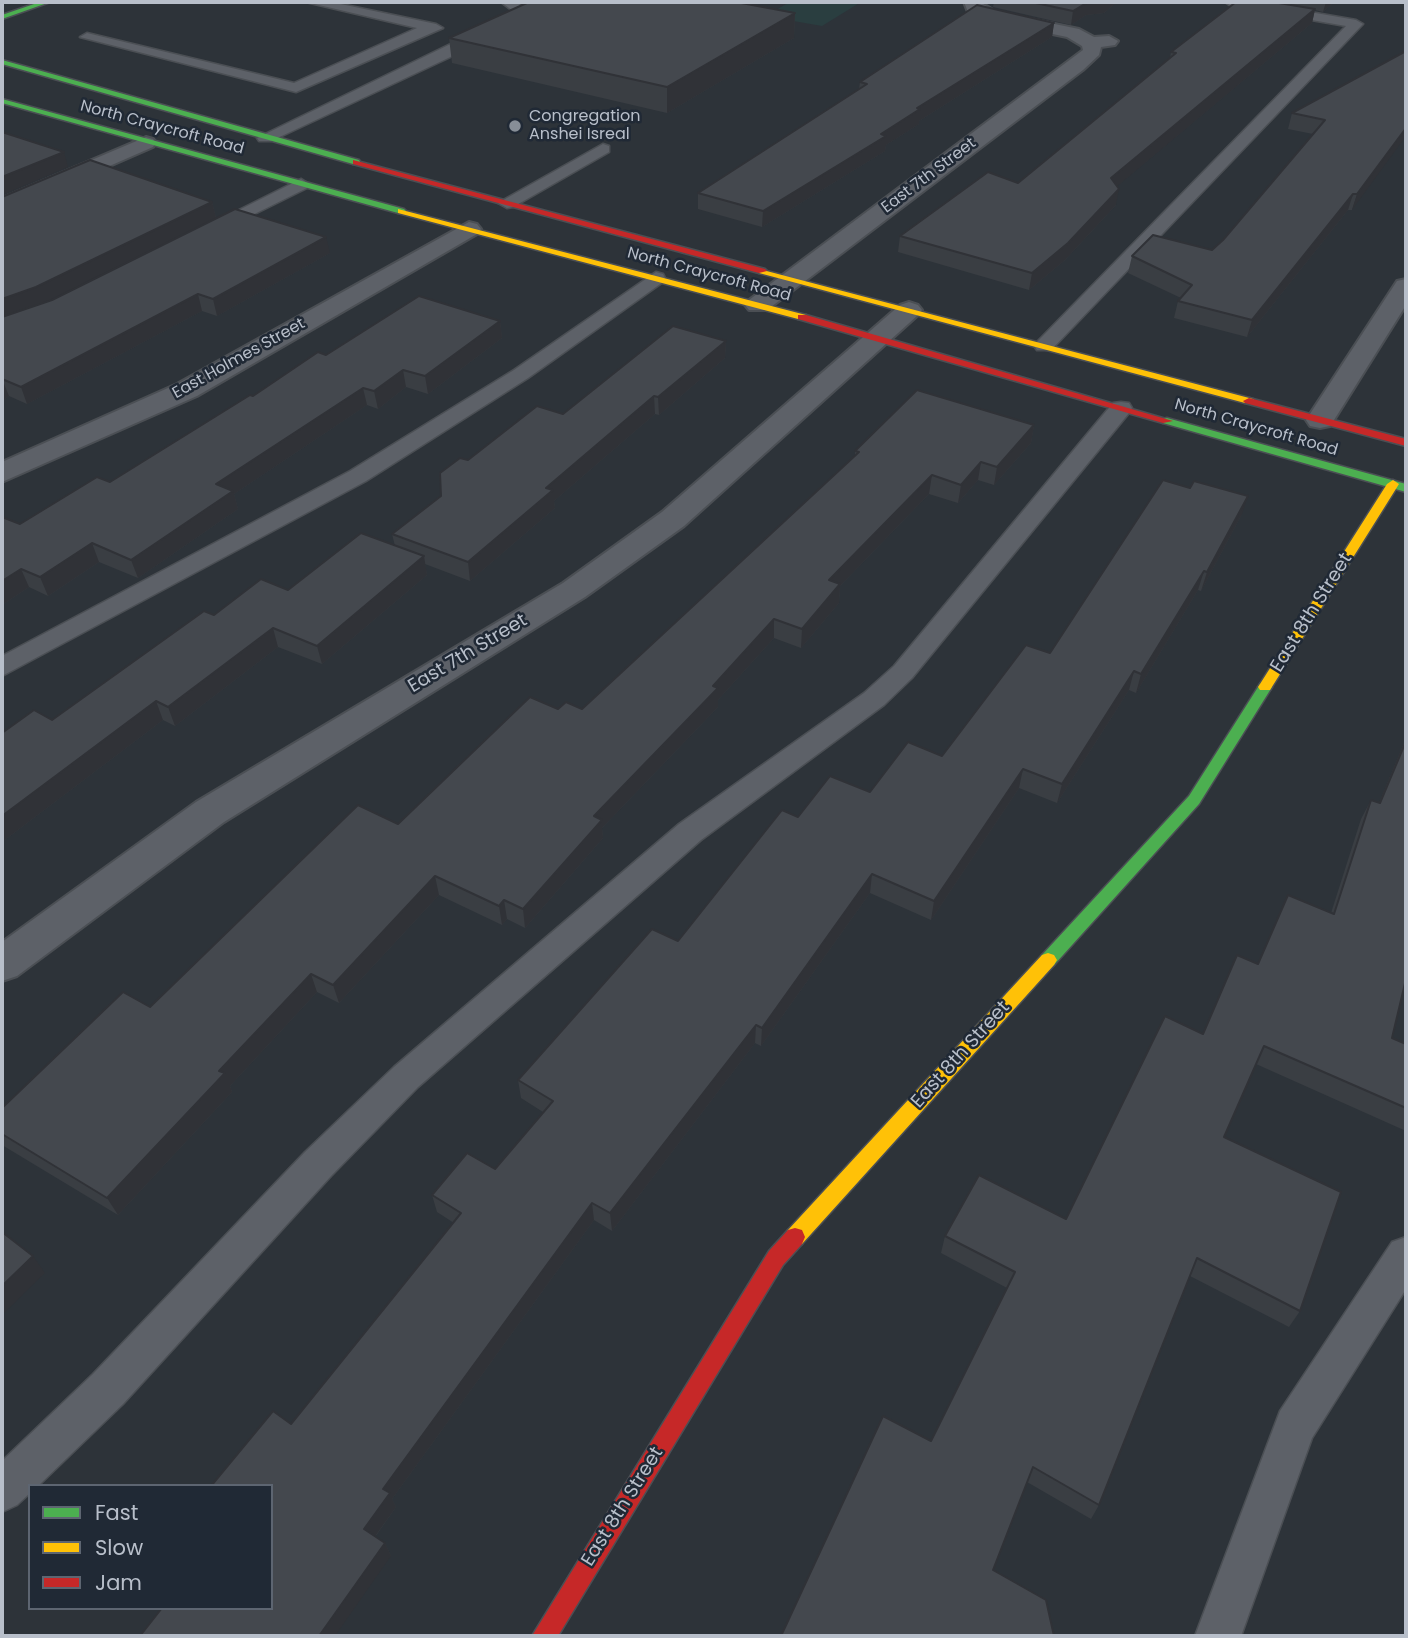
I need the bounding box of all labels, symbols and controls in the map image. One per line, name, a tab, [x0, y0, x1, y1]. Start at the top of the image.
street label: North Craycroft Road	[78, 97, 246, 159]
place label: Congregation Anshei Isreal	[529, 107, 640, 145]
marker: Congregation Anshei Isreal	[507, 118, 523, 134]
street label: East 7th Street	[878, 134, 980, 218]
street label: North Craycroft Road	[625, 244, 793, 306]
street label: East Holmes Street	[169, 315, 309, 403]
street label: North Craycroft Road	[1172, 396, 1340, 460]
street label: East 8th Street	[1266, 549, 1358, 677]
street label: East 7th Street	[404, 610, 532, 698]
street label: East 8th Street	[907, 997, 1015, 1113]
street label: East 8th Street	[577, 1443, 669, 1571]
legend	[28, 1484, 273, 1610]
text: Fast	[95, 1498, 138, 1527]
text: Slow	[95, 1533, 143, 1562]
text: Jam	[95, 1568, 142, 1597]

